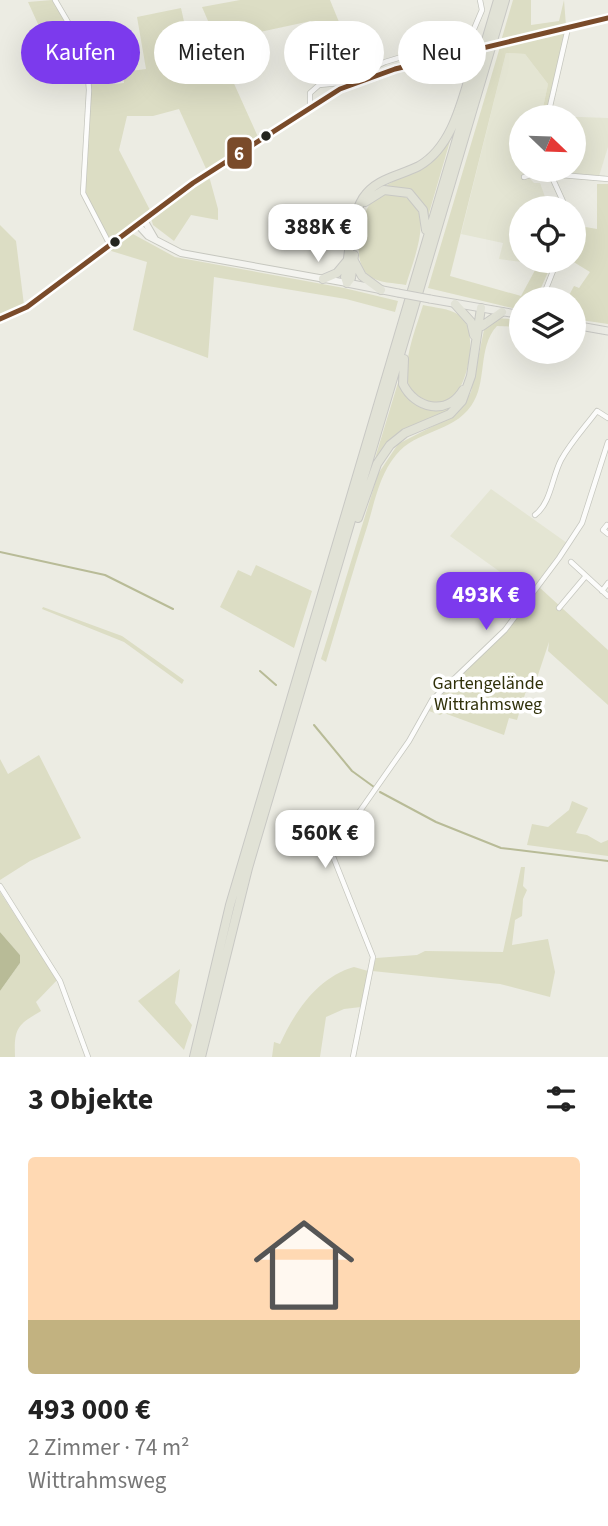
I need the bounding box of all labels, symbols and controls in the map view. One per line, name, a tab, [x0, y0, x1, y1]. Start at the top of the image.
chip: Kaufen	[21, 21, 140, 84]
chip: Mieten	[154, 21, 270, 84]
chip: Filter	[284, 21, 384, 84]
chip: Neu	[398, 21, 486, 84]
north arrow	[509, 105, 586, 182]
map controls	[509, 105, 586, 364]
unlabelled marker	[259, 129, 273, 143]
line badge: 6	[226, 136, 253, 170]
text: 6	[234, 141, 244, 168]
button: locate	[509, 196, 586, 273]
pin: 388K €	[261, 204, 375, 264]
text: 388K €	[284, 210, 352, 243]
unlabelled marker	[108, 235, 122, 249]
button: layers	[509, 287, 586, 364]
pin: 493K €	[429, 572, 543, 632]
text: 493K €	[452, 578, 520, 611]
park label: Gartengelände Wittrahmsweg	[432, 671, 544, 717]
pin: 560K €	[268, 810, 382, 870]
text: 560K €	[291, 816, 359, 849]
text: 3 Objekte	[28, 1078, 153, 1121]
icon: filters	[542, 1080, 580, 1118]
icon: home	[241, 1202, 367, 1328]
text: 493 000 €	[28, 1388, 151, 1431]
text: 2 Zimmer · 74 m²	[28, 1431, 190, 1464]
text: Wittrahmsweg	[28, 1464, 166, 1497]

